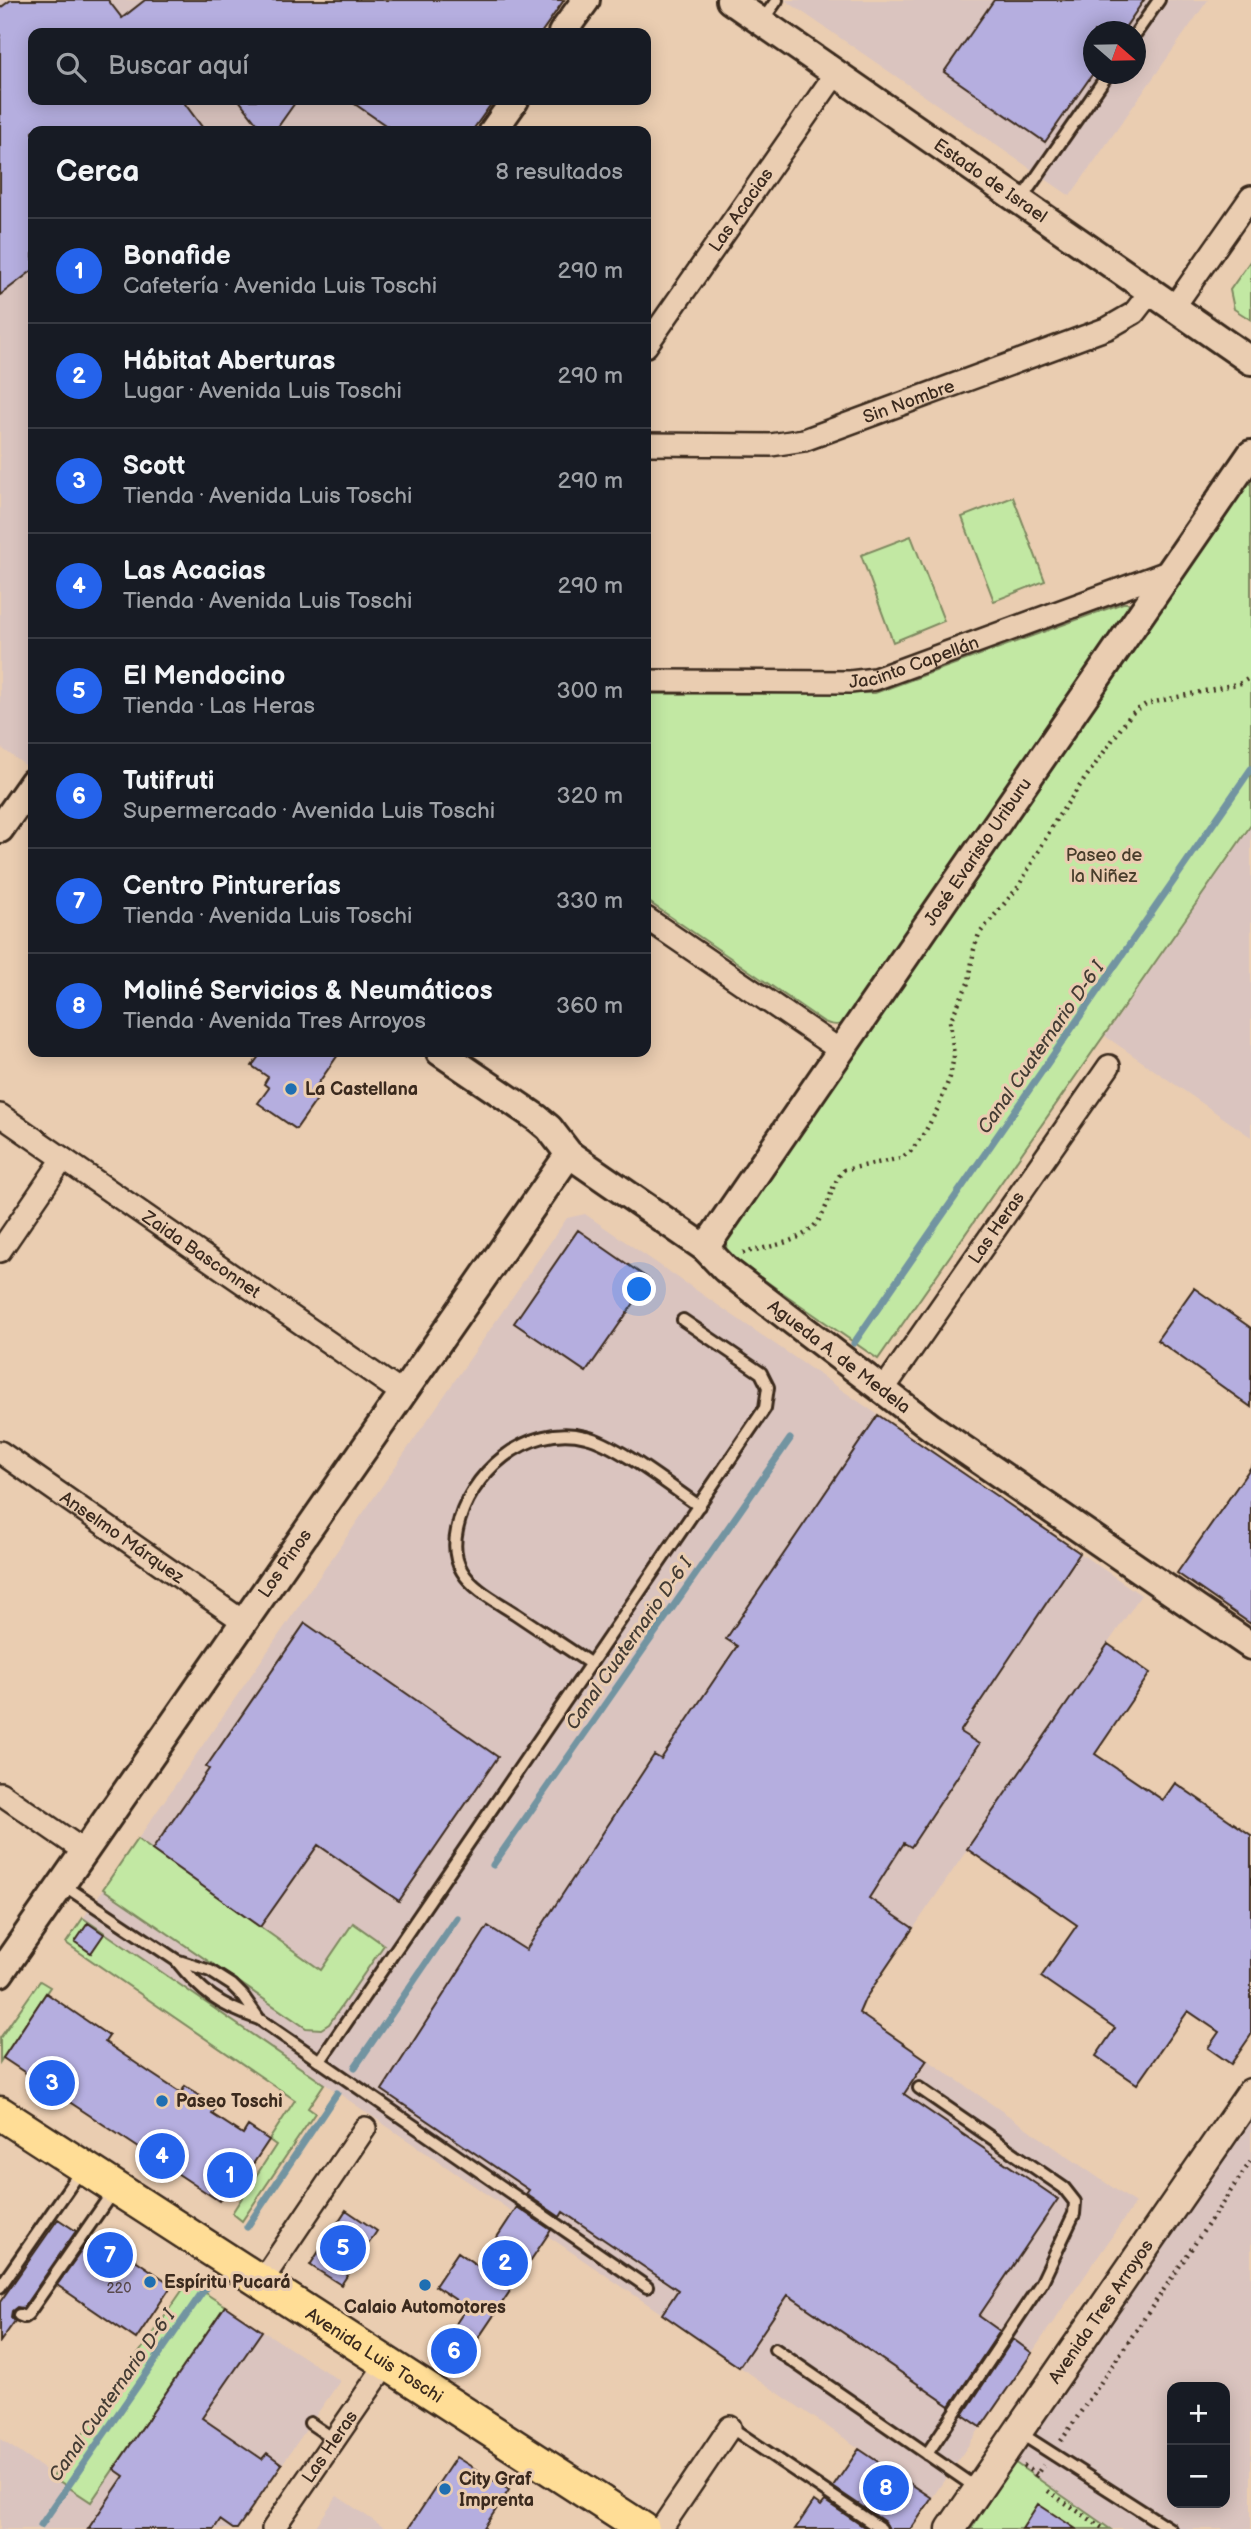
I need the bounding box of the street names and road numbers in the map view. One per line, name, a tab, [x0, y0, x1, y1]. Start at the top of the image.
street label: Estado de Israel	[930, 134, 1051, 227]
street label: Las Acacias	[705, 164, 778, 256]
street label: Sin Nombre	[860, 375, 958, 428]
street label: Jacinto Capellán	[848, 632, 982, 693]
street label: José Evaristo Uriburu	[920, 774, 1036, 930]
street label: Las Heras	[964, 1188, 1029, 1268]
street label: Zaida Basconnet	[137, 1206, 265, 1303]
street label: Agueda A. de Medela	[764, 1296, 914, 1418]
street label: Anselmo Márquez	[56, 1487, 188, 1588]
street label: Los Pinos	[254, 1525, 316, 1602]
street label: Avenida Tres Arroyos	[1044, 2236, 1158, 2388]
street label: Avenida Luis Toschi	[302, 2304, 447, 2408]
street label: Las Heras	[298, 2407, 362, 2487]

